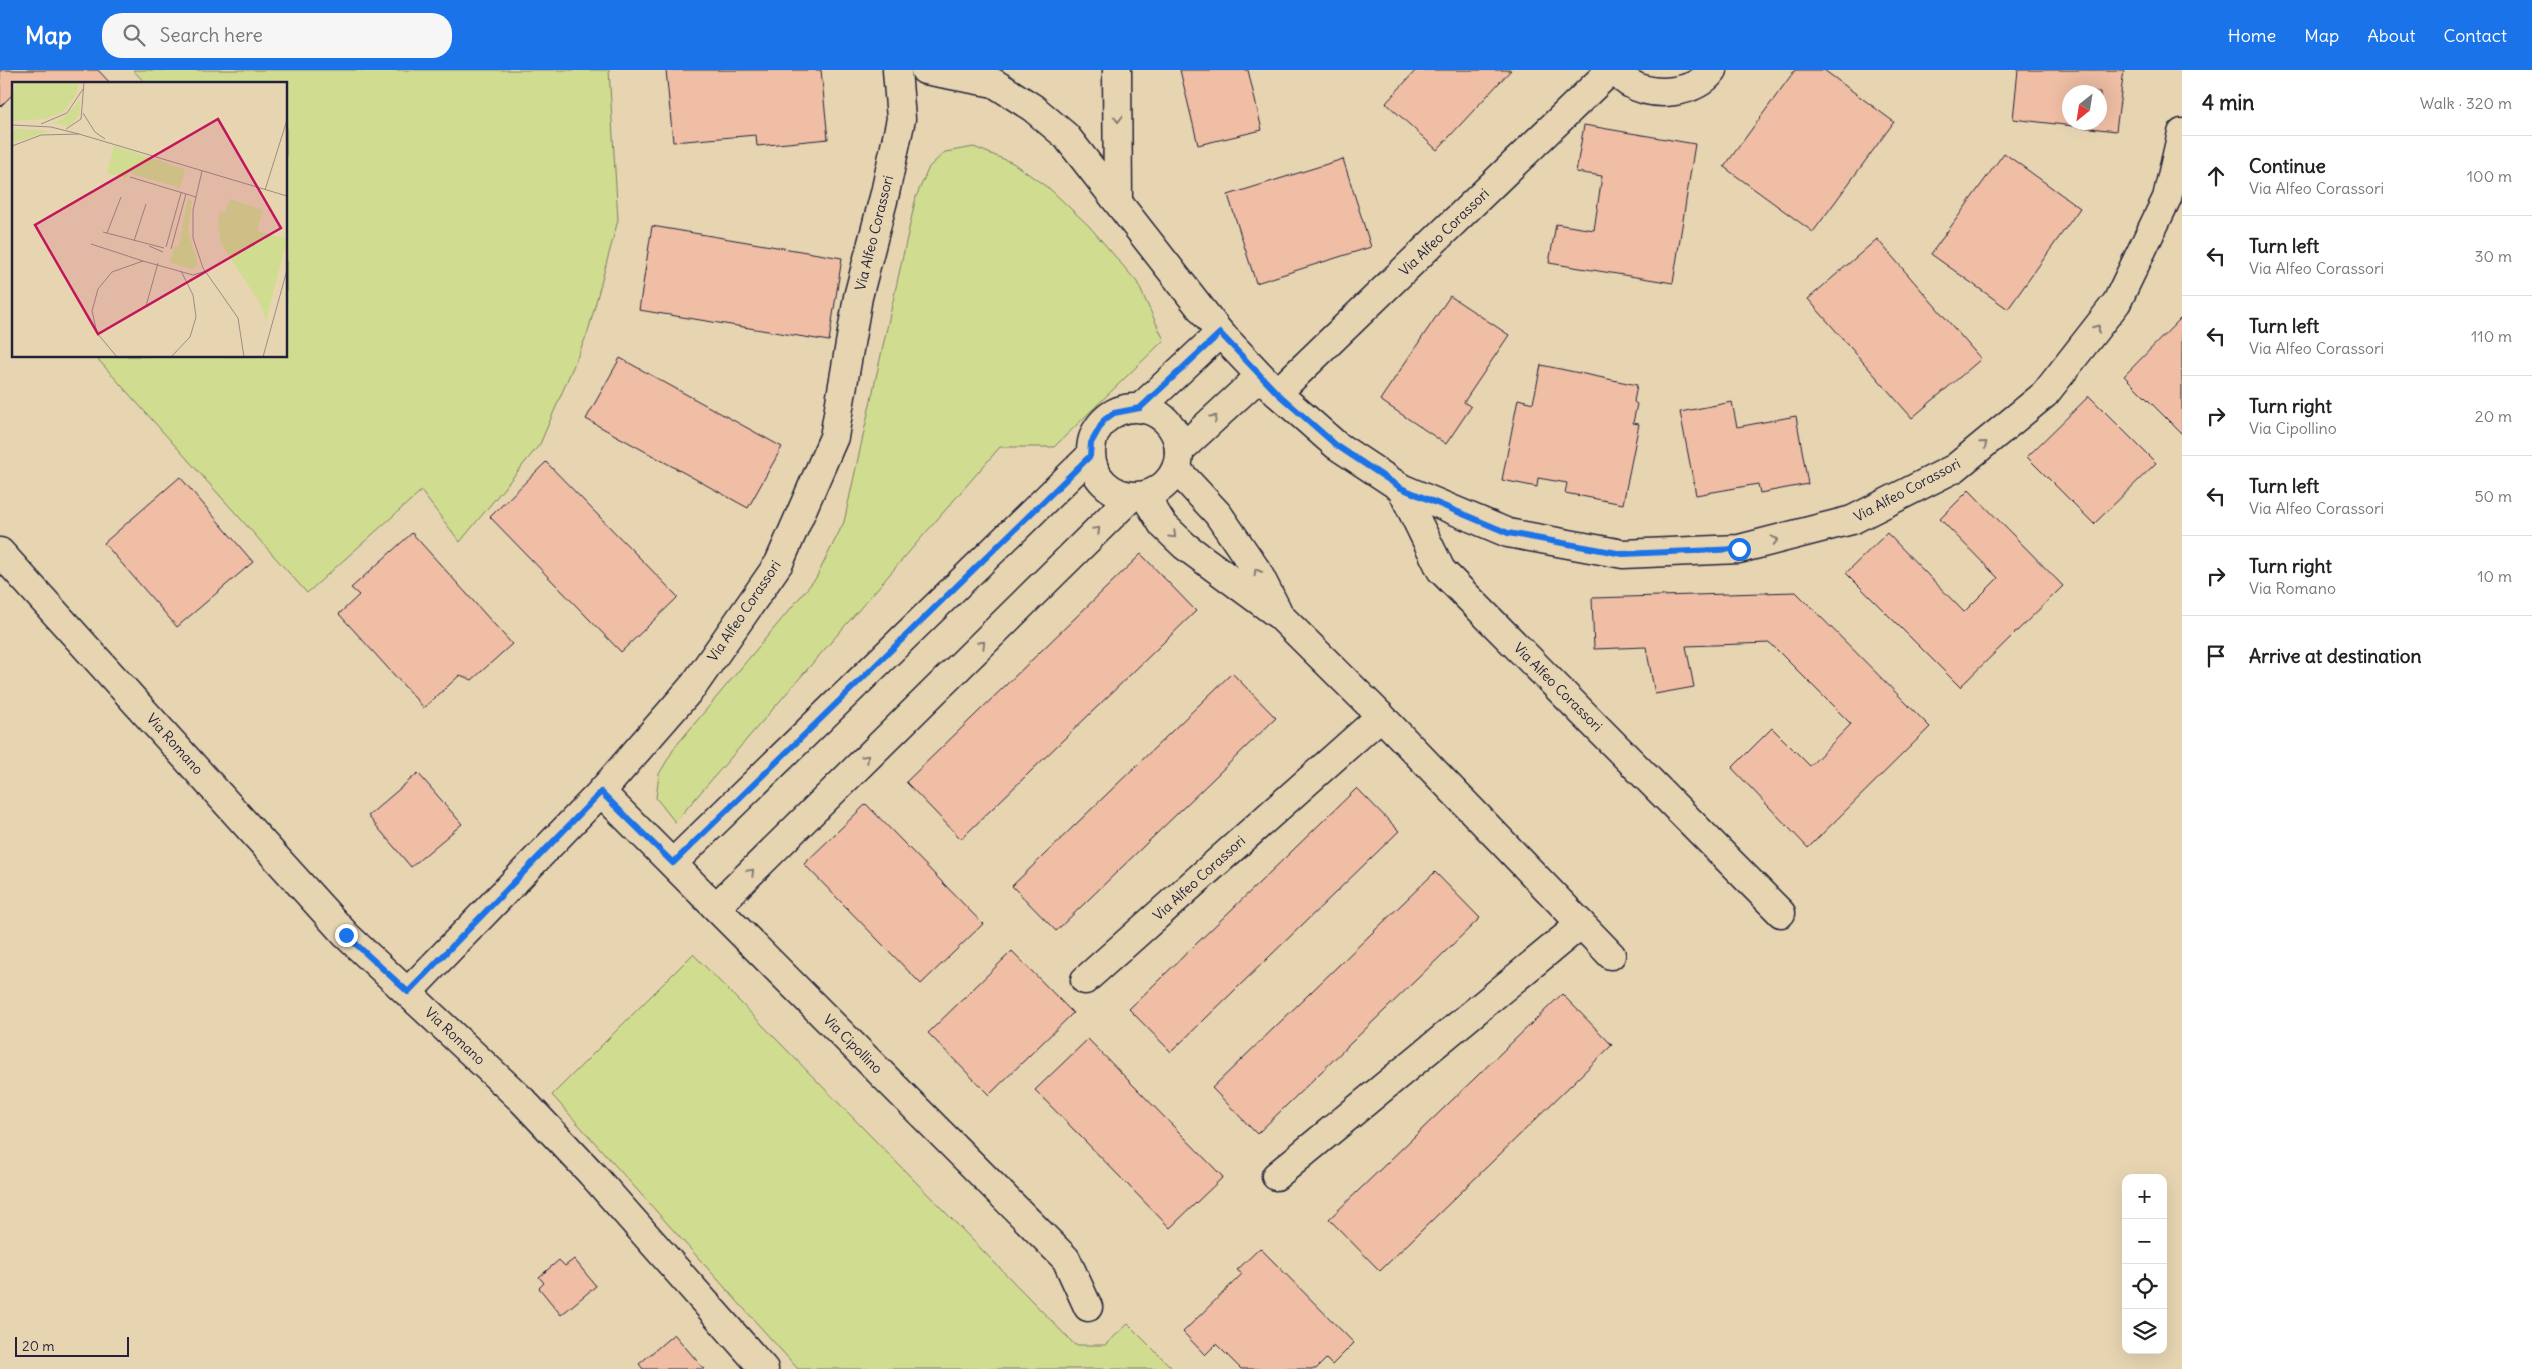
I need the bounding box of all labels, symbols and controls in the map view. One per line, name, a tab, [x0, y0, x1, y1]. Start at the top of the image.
search box	[102, 13, 452, 58]
text: Map	[25, 20, 72, 50]
icon: search	[120, 21, 148, 49]
text: Search here	[160, 23, 263, 47]
text: Home	[2228, 24, 2276, 47]
text: Map	[2304, 24, 2339, 47]
text: About	[2367, 24, 2415, 47]
text: Contact	[2443, 24, 2507, 47]
inset map	[12, 82, 288, 358]
north arrow	[2062, 85, 2107, 130]
text: 4 min	[2202, 89, 2254, 116]
text: Walk · 320 m	[2420, 93, 2512, 113]
one-way arrow	[1113, 115, 1123, 123]
text: Continue	[2249, 154, 2326, 178]
icon: ahead	[2202, 162, 2230, 190]
text: 100 m	[2467, 166, 2512, 186]
street label: Via Alfeo Corassori	[851, 173, 897, 293]
text: Via Alfeo Corassori	[2249, 178, 2384, 198]
street label: Via Alfeo Corassori	[1395, 184, 1493, 280]
text: Turn left	[2249, 234, 2319, 258]
icon: left	[2202, 242, 2230, 270]
text: 30 m	[2475, 246, 2512, 266]
text: Via Alfeo Corassori	[2249, 258, 2384, 278]
text: Turn left	[2249, 314, 2319, 338]
icon: left	[2202, 322, 2230, 350]
one-way arrow	[2091, 325, 2099, 334]
text: 110 m	[2471, 326, 2512, 346]
text: Via Alfeo Corassori	[2249, 338, 2384, 358]
text: Turn right	[2249, 394, 2332, 418]
icon: right	[2202, 402, 2230, 430]
text: 20 m	[2475, 406, 2512, 426]
one-way arrow	[1209, 414, 1218, 423]
text: Via Cipollino	[2249, 418, 2337, 438]
one-way arrow	[1978, 442, 1987, 450]
street label: Via Alfeo Corassori	[1851, 454, 1963, 526]
text: Turn left	[2249, 474, 2319, 498]
icon: left	[2202, 482, 2230, 510]
text: 50 m	[2474, 486, 2512, 506]
text: Via Alfeo Corassori	[2249, 498, 2384, 518]
one-way arrow	[1091, 527, 1100, 536]
one-way arrow	[1168, 529, 1177, 538]
one-way arrow	[1771, 535, 1780, 546]
route start	[1728, 538, 1751, 561]
text: Turn right	[2249, 554, 2332, 578]
street label: Via Alfeo Corassori	[703, 557, 785, 665]
icon: right	[2202, 562, 2230, 590]
text: 10 m	[2477, 566, 2512, 586]
one-way arrow	[1254, 569, 1264, 578]
text: Via Romano	[2249, 578, 2336, 598]
street label: Via Alfeo Corassori	[1510, 639, 1606, 735]
one-way arrow	[976, 641, 985, 650]
icon: arrive	[2202, 642, 2230, 670]
text: Arrive at destination	[2249, 644, 2422, 668]
street label: Via Romano	[143, 710, 207, 778]
one-way arrow	[860, 755, 869, 764]
street label: Via Alfeo Corassori	[1149, 832, 1249, 924]
one-way arrow	[745, 869, 754, 878]
route end	[335, 924, 358, 947]
street label: Via Romano	[421, 1003, 489, 1069]
street label: Via Cipollino	[819, 1010, 887, 1078]
map controls	[2122, 1174, 2167, 1354]
button: +	[2122, 1174, 2167, 1219]
button: −	[2122, 1219, 2167, 1264]
button: locate	[2122, 1264, 2167, 1309]
button: layers	[2122, 1309, 2167, 1354]
scale bar	[15, 1334, 129, 1357]
text: 20 m	[22, 1337, 55, 1355]

